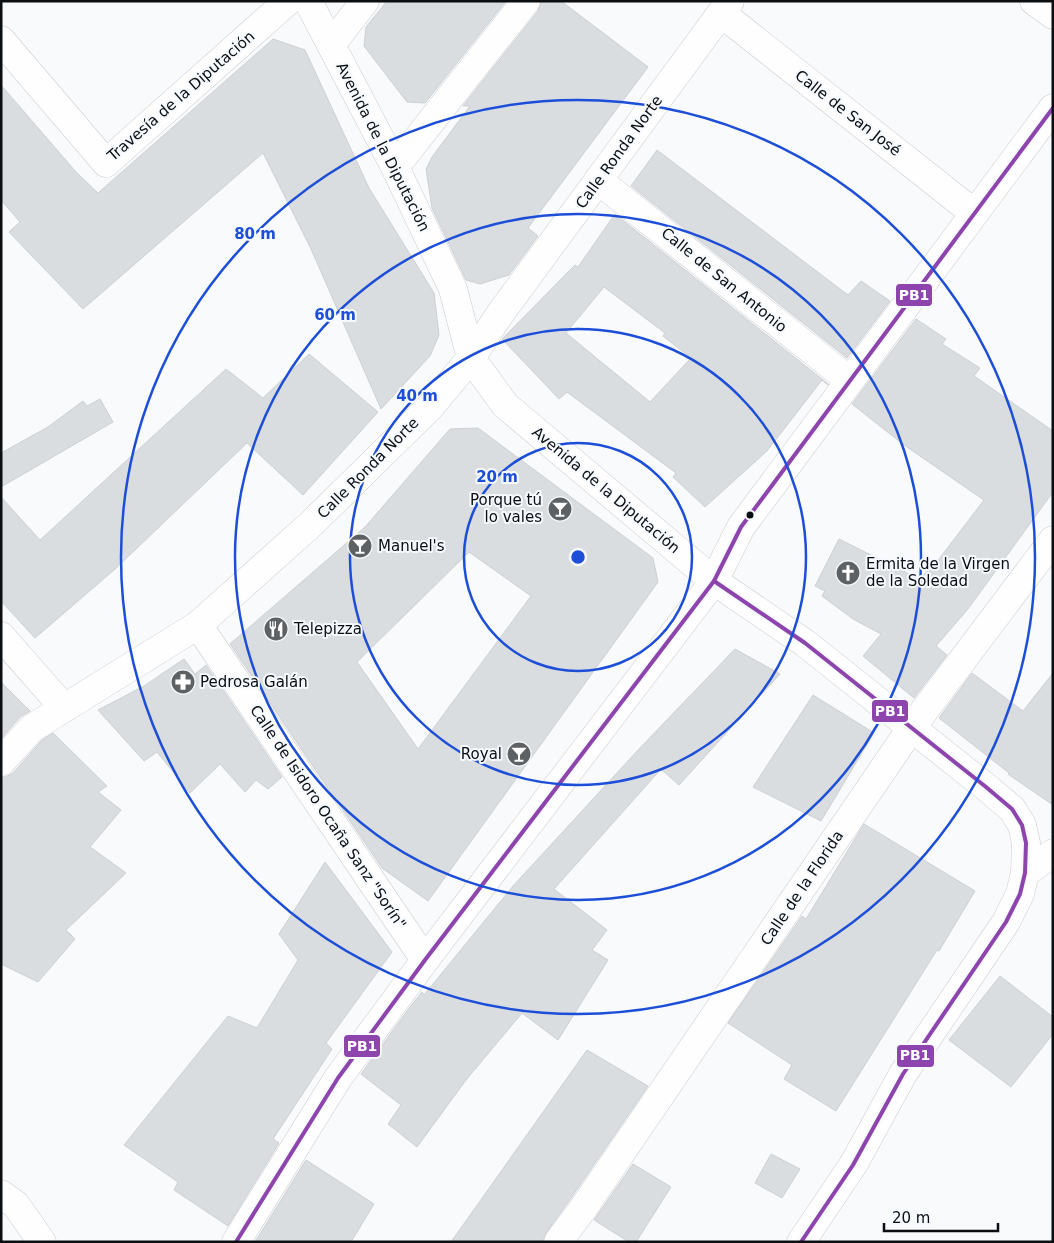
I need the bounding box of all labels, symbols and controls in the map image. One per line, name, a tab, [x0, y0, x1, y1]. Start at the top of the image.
street label: Travesía de la Diputación	[103, 27, 258, 165]
street label: Avenida de la Diputación	[332, 60, 434, 234]
street label: Calle de San José	[792, 66, 904, 160]
street label: Calle Ronda Norte	[572, 92, 666, 212]
street label: Calle de San Antonio	[658, 224, 790, 336]
text: 80 m	[234, 225, 276, 243]
line badge: PB1	[895, 283, 933, 307]
text: PB1	[899, 287, 929, 303]
text: 60 m	[314, 306, 356, 324]
text: 40 m	[396, 387, 438, 405]
street label: Calle Ronda Norte	[314, 414, 422, 522]
street label: Avenida de la Diputación	[529, 423, 683, 557]
text: 20 m	[476, 468, 518, 486]
place label: Porque tú lo vales	[470, 491, 542, 526]
bar icon: Porque tú lo vales	[547, 496, 573, 522]
unlabelled marker	[745, 510, 755, 520]
bar icon: Manuel's	[347, 533, 373, 559]
place label: Manuel's	[378, 537, 445, 555]
centre of rings	[569, 548, 587, 566]
place label: Ermita de la Virgen de la Soledad	[866, 555, 1010, 590]
church icon: Ermita de la Virgen de la Soledad	[835, 560, 861, 586]
restaurant icon: Telepizza	[263, 616, 289, 642]
place label: Telepizza	[293, 620, 362, 638]
pharmacy icon: Pedrosa Galán	[170, 669, 196, 695]
place label: Pedrosa Galán	[200, 673, 308, 691]
line badge: PB1	[871, 699, 909, 723]
street label: Calle de Isidoro Ocaña Sanz "Sorín"	[246, 702, 410, 932]
text: PB1	[875, 703, 905, 719]
bar icon: Royal	[506, 741, 532, 767]
place label: Royal	[461, 745, 502, 763]
street label: Calle de la Florida	[757, 827, 847, 949]
line badge: PB1	[343, 1034, 381, 1058]
text: PB1	[347, 1038, 377, 1054]
line badge: PB1	[896, 1044, 935, 1068]
text: PB1	[900, 1047, 930, 1063]
scale bar	[884, 1200, 998, 1232]
text: 20 m	[892, 1209, 930, 1227]

